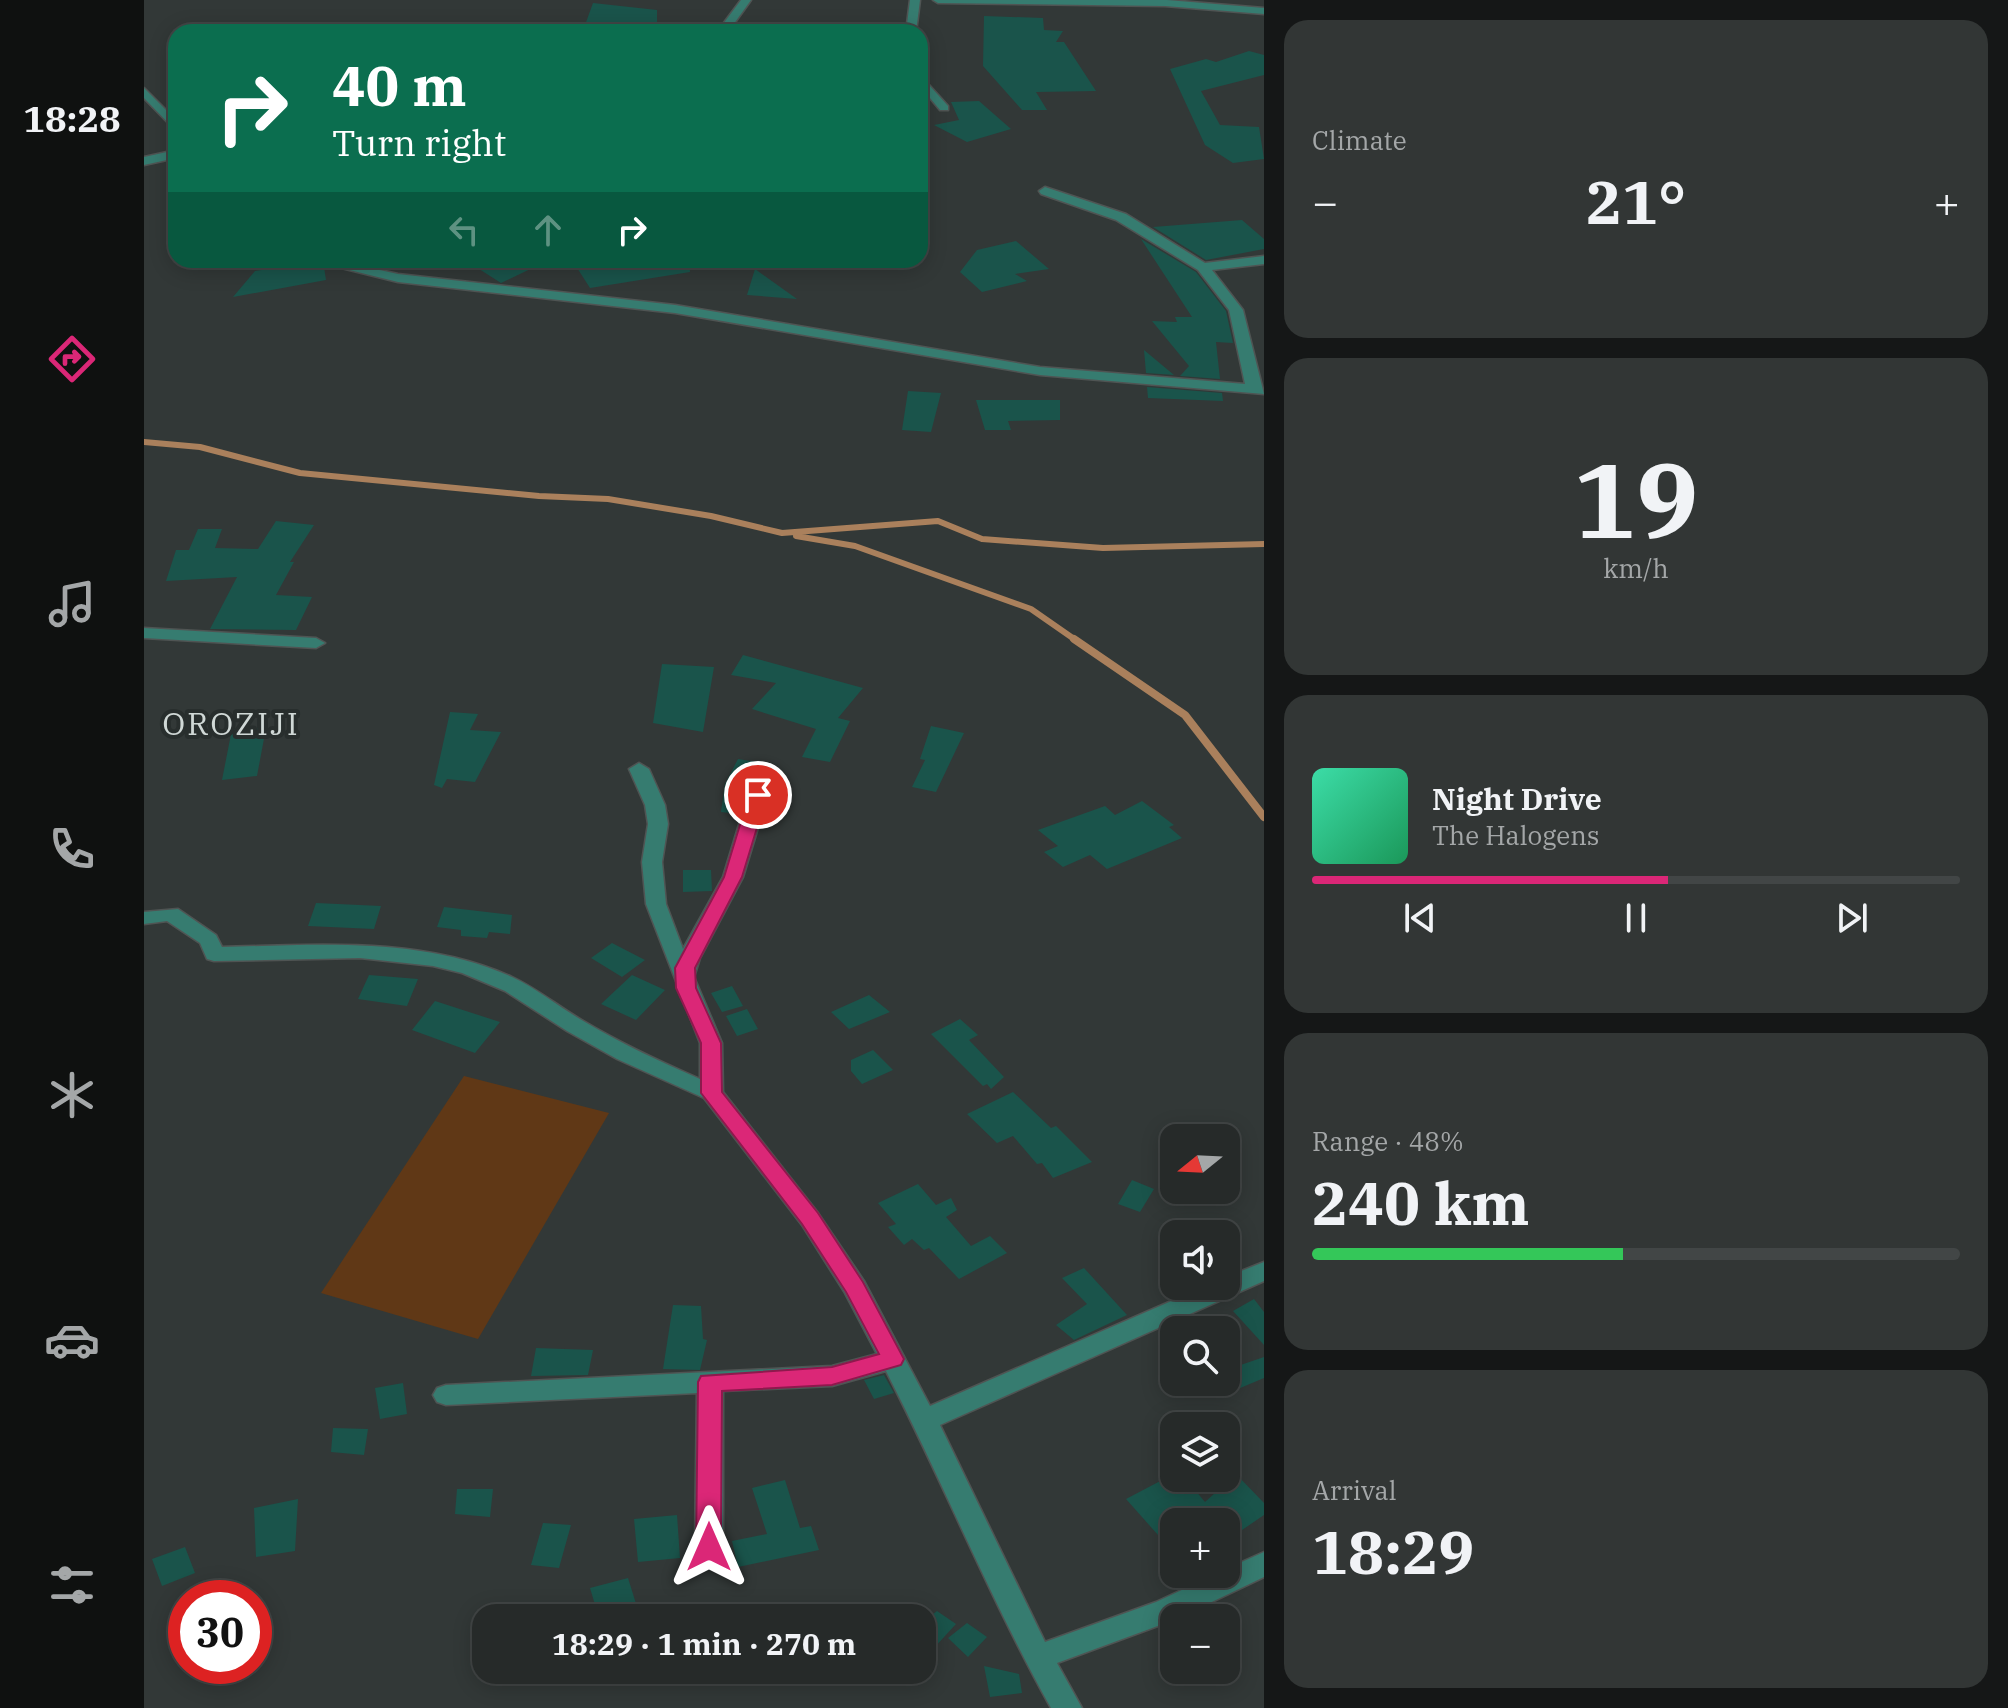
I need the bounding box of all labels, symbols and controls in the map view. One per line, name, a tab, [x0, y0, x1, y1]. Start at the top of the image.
text: 40 m	[332, 49, 467, 121]
icon: right	[200, 56, 304, 160]
text: 18:28	[23, 95, 121, 142]
text: Turn right	[332, 119, 506, 166]
text: Climate	[1312, 123, 1407, 157]
text: 21°	[1586, 162, 1686, 241]
text: −	[1312, 173, 1338, 230]
text: +	[1934, 173, 1960, 230]
icon: left	[442, 208, 486, 252]
icon: ahead	[526, 208, 570, 252]
icon: right	[610, 208, 654, 252]
icon: directions	[44, 331, 100, 387]
text: 19	[1574, 431, 1698, 567]
text: km/h	[1603, 551, 1669, 585]
icon: music	[44, 576, 100, 632]
district label: OROZIJI	[162, 702, 300, 744]
pin	[724, 761, 792, 829]
icon: arrive	[736, 773, 780, 817]
text: Night Drive	[1432, 779, 1602, 818]
text: The Halogens	[1432, 818, 1600, 852]
icon: phone	[44, 821, 100, 877]
icon: previous	[1398, 896, 1442, 940]
icon: pause	[1614, 896, 1658, 940]
icon: next	[1830, 896, 1874, 940]
icon: climate	[44, 1067, 100, 1123]
north arrow	[1160, 1124, 1240, 1204]
map controls	[1160, 1124, 1240, 1684]
text: Range · 48%	[1312, 1124, 1464, 1158]
text: 240 km	[1312, 1163, 1530, 1242]
button: sound	[1160, 1220, 1240, 1300]
icon: car	[44, 1312, 100, 1368]
button: search	[1160, 1316, 1240, 1396]
button: layers	[1160, 1412, 1240, 1492]
text: Arrival	[1312, 1473, 1397, 1507]
position arrow	[667, 1505, 751, 1589]
button: +	[1160, 1508, 1240, 1588]
text: 18:29	[1312, 1512, 1474, 1591]
icon: filters	[44, 1557, 100, 1613]
speed limit sign: 30	[168, 1580, 272, 1684]
button: −	[1160, 1604, 1240, 1684]
text: 18:29 · 1 min · 270 m	[552, 1624, 856, 1663]

